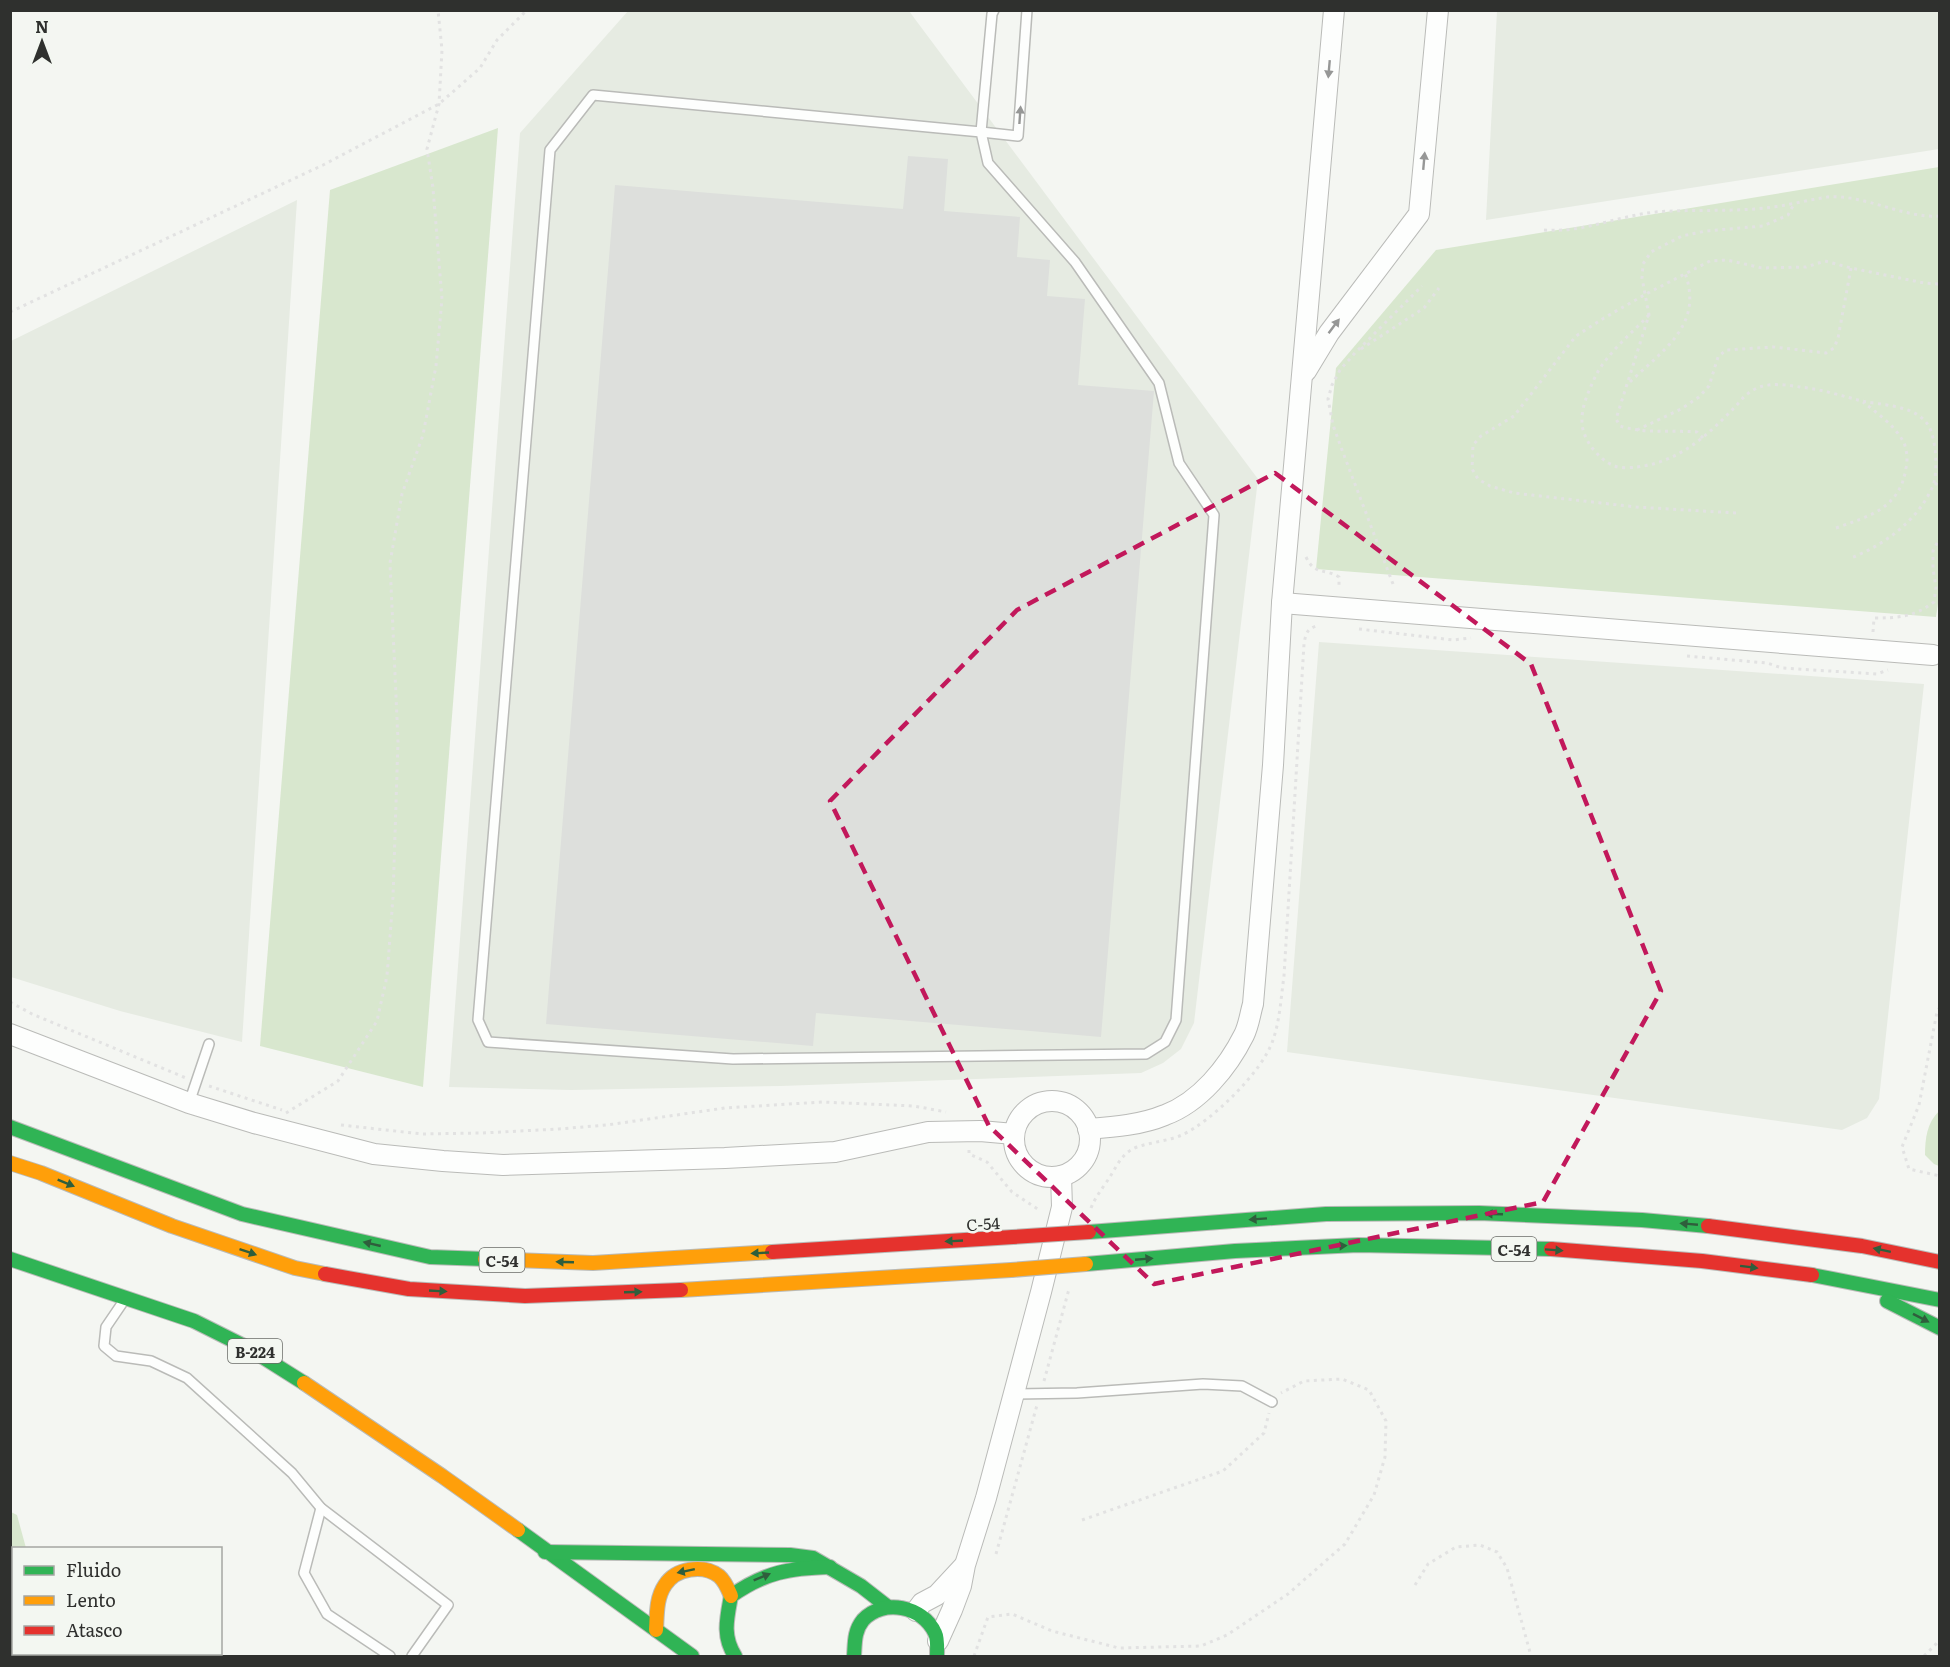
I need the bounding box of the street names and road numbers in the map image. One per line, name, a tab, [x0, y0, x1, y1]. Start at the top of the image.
street label: C-54	[965, 1210, 1001, 1236]
road number: C-54	[1492, 1237, 1537, 1261]
road number: C-54	[480, 1248, 524, 1272]
road number: B-224	[228, 1339, 282, 1363]

